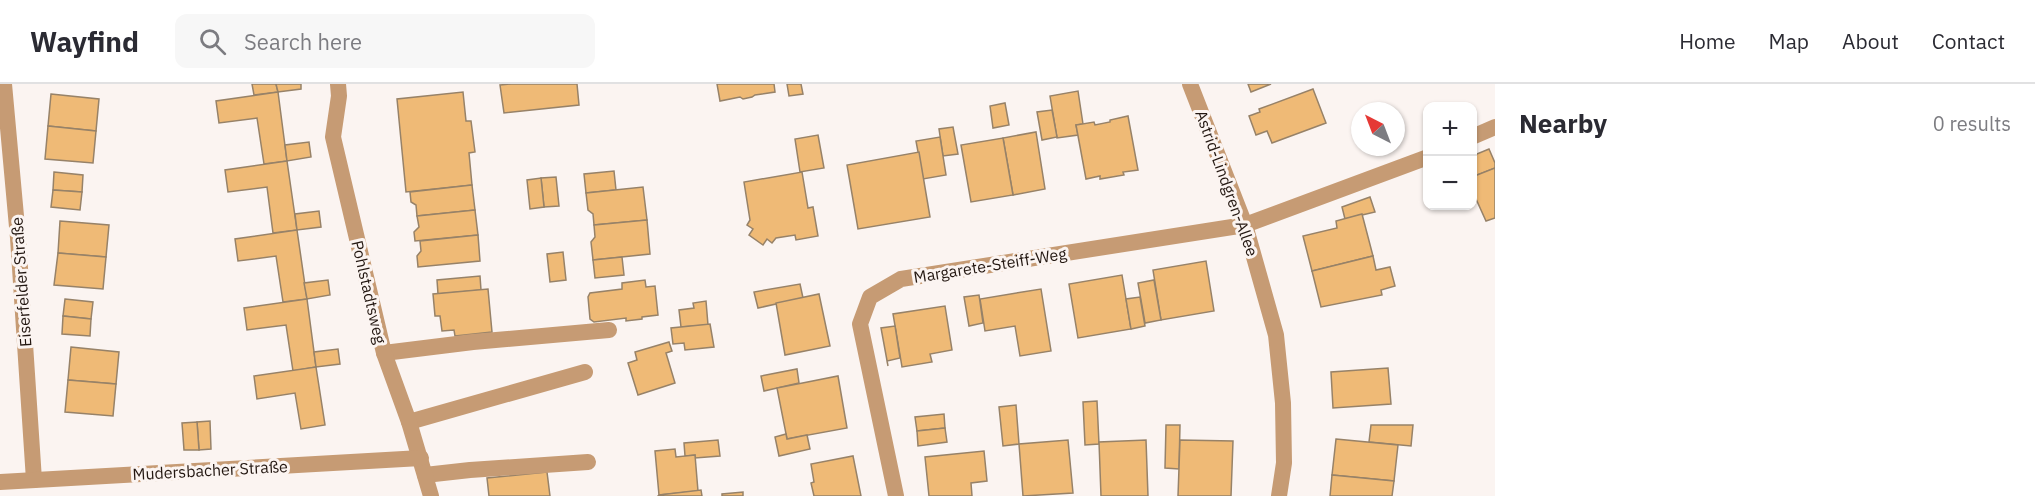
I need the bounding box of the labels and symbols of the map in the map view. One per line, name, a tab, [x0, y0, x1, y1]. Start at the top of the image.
north arrow	[1351, 102, 1405, 156]
street label: Astrid-Lindgren-Allee	[1191, 107, 1263, 259]
street label: Eiserfelder Straße	[6, 216, 36, 348]
street label: Pohlstadtsweg	[347, 238, 391, 346]
street label: Margarete-Steiff-Weg	[912, 243, 1068, 287]
street label: Mudersbacher Straße	[132, 456, 288, 484]

